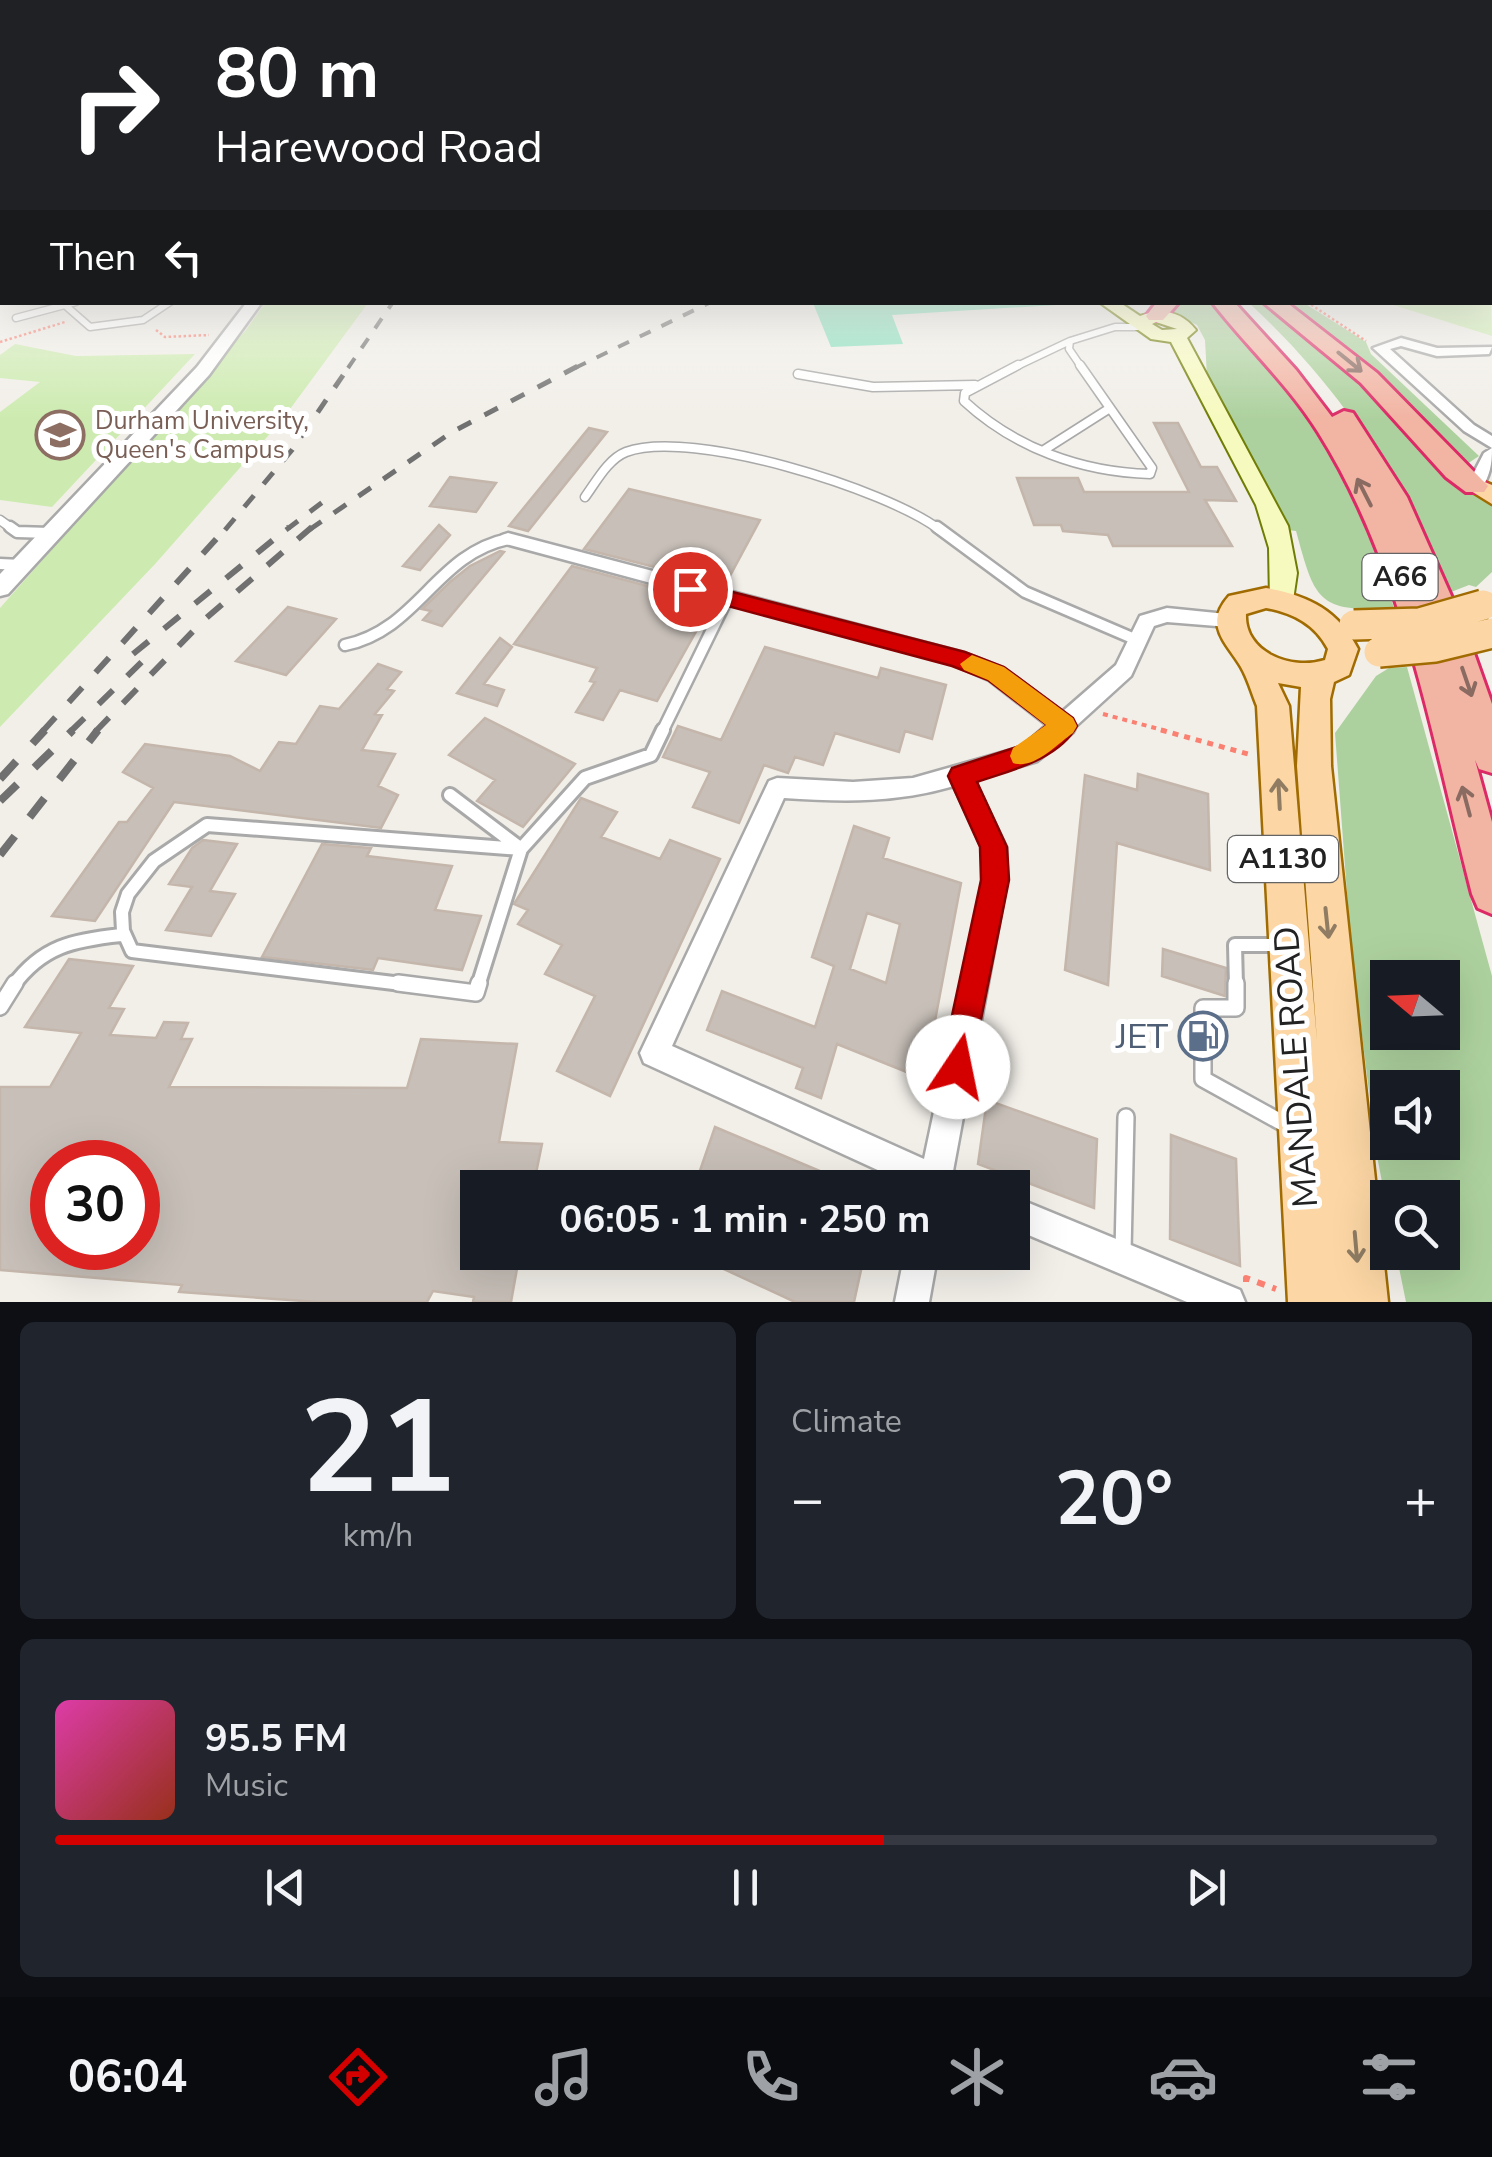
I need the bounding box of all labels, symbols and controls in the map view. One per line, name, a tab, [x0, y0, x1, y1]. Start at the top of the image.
text: 80 m	[215, 26, 379, 122]
icon: right	[50, 40, 180, 170]
text: Harewood Road	[215, 117, 543, 178]
icon: left	[156, 230, 211, 285]
text: Then	[50, 232, 136, 283]
one-way arrow	[1336, 351, 1362, 373]
place label: Durham University, Queen's Campus	[95, 404, 309, 467]
school or university icon: Durham University, Queen's Campus	[34, 409, 86, 461]
one-way arrow	[1354, 478, 1373, 508]
pin	[648, 547, 733, 632]
road number: A66	[1362, 554, 1438, 600]
icon: arrive	[663, 562, 718, 617]
one-way arrow	[1459, 665, 1477, 696]
one-way arrow	[1269, 778, 1288, 810]
one-way arrow	[1456, 785, 1474, 817]
road number: A1130	[1228, 836, 1338, 882]
one-way arrow	[1318, 907, 1337, 939]
street label: MANDALE ROAD	[1263, 925, 1329, 1209]
north arrow	[1370, 960, 1460, 1050]
map controls	[1370, 960, 1460, 1270]
fuel station icon: JET	[1177, 1010, 1229, 1062]
place label: JET	[1115, 1013, 1168, 1060]
position arrow	[906, 1015, 1010, 1119]
button: sound	[1370, 1070, 1460, 1160]
speed limit sign: 30	[30, 1140, 160, 1270]
button: search	[1370, 1180, 1460, 1270]
text: 06:05 · 1 min · 250 m	[560, 1194, 930, 1245]
one-way arrow	[1347, 1230, 1366, 1262]
text: 21	[300, 1360, 456, 1537]
text: Climate	[791, 1400, 902, 1443]
text: 20°	[1055, 1448, 1173, 1550]
text: −	[791, 1462, 824, 1537]
text: +	[1404, 1462, 1437, 1537]
text: km/h	[343, 1514, 413, 1557]
text: 95.5 FM	[205, 1713, 347, 1764]
text: Music	[205, 1764, 288, 1807]
icon: previous	[258, 1860, 313, 1915]
icon: pause	[718, 1860, 773, 1915]
icon: next	[1179, 1860, 1234, 1915]
icon: directions	[323, 2042, 393, 2112]
icon: music	[529, 2042, 599, 2112]
icon: phone	[736, 2042, 806, 2112]
icon: climate	[942, 2042, 1012, 2112]
icon: car	[1148, 2042, 1218, 2112]
icon: filters	[1354, 2042, 1424, 2112]
text: 06:04	[68, 2047, 187, 2108]

